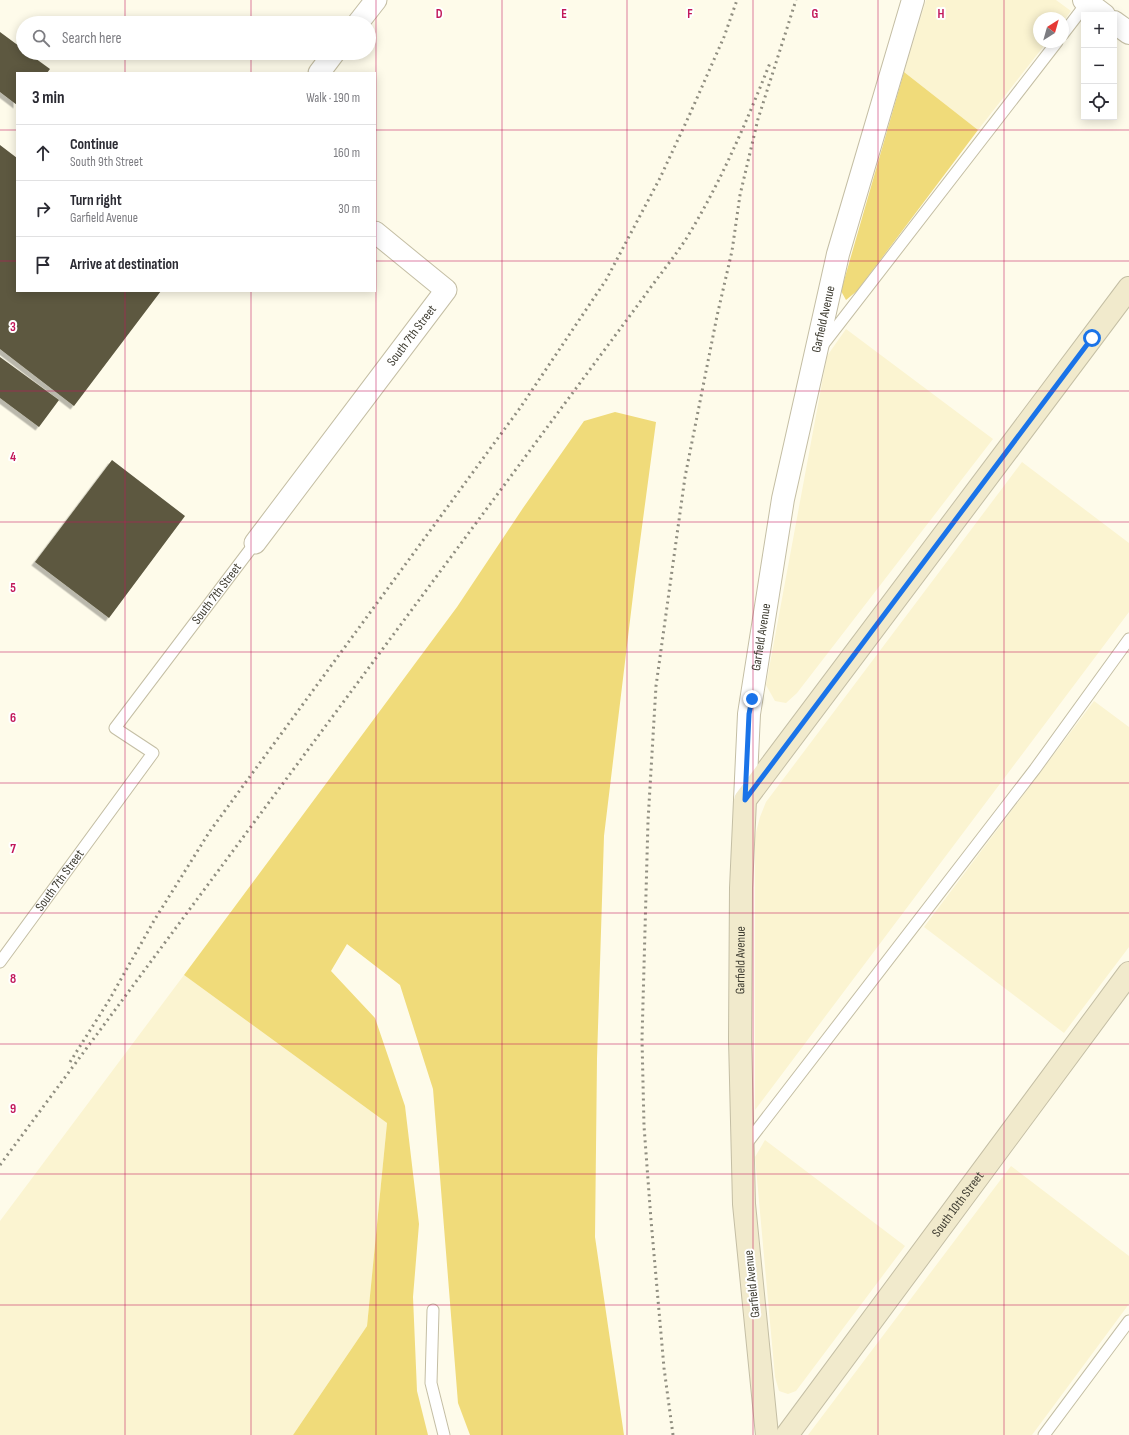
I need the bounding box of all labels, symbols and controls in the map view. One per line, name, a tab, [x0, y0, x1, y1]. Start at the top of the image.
text: D	[436, 6, 443, 22]
text: E	[561, 6, 567, 22]
text: F	[687, 6, 693, 22]
text: G	[812, 6, 819, 22]
text: H	[938, 6, 945, 22]
north arrow	[1033, 12, 1069, 48]
map controls	[1081, 12, 1117, 120]
button: +	[1081, 12, 1117, 48]
search box	[16, 16, 376, 60]
icon: search	[30, 27, 52, 49]
text: Search here	[62, 29, 122, 48]
button: −	[1081, 48, 1117, 84]
button: locate	[1081, 84, 1117, 120]
text: 3 min	[32, 88, 65, 108]
text: Walk · 190 m	[306, 90, 360, 106]
text: Continue	[70, 135, 119, 154]
icon: ahead	[32, 142, 54, 164]
text: 160 m	[334, 145, 360, 161]
text: South 9th Street	[70, 154, 143, 170]
text: Turn right	[70, 191, 122, 210]
icon: right	[32, 198, 54, 220]
text: 30 m	[338, 201, 360, 217]
text: Garfield Avenue	[70, 210, 138, 226]
icon: arrive	[32, 254, 54, 276]
text: Arrive at destination	[70, 255, 179, 274]
street label: Garfield Avenue	[808, 284, 839, 354]
street label: South 7th Street	[383, 302, 440, 369]
text: 3	[10, 319, 16, 335]
route start	[1083, 329, 1101, 347]
text: 4	[10, 449, 16, 465]
street label: South 7th Street	[188, 560, 245, 627]
text: 5	[10, 580, 16, 596]
street label: Garfield Avenue	[748, 602, 774, 672]
route end	[743, 690, 761, 708]
text: 6	[10, 710, 16, 726]
text: 7	[10, 841, 16, 857]
street label: South 7th Street	[32, 847, 88, 914]
street label: Garfield Avenue	[732, 926, 749, 994]
text: 8	[10, 971, 16, 987]
text: 9	[10, 1101, 16, 1117]
street label: South 10th Street	[928, 1168, 987, 1240]
street label: Garfield Avenue	[740, 1249, 764, 1319]

